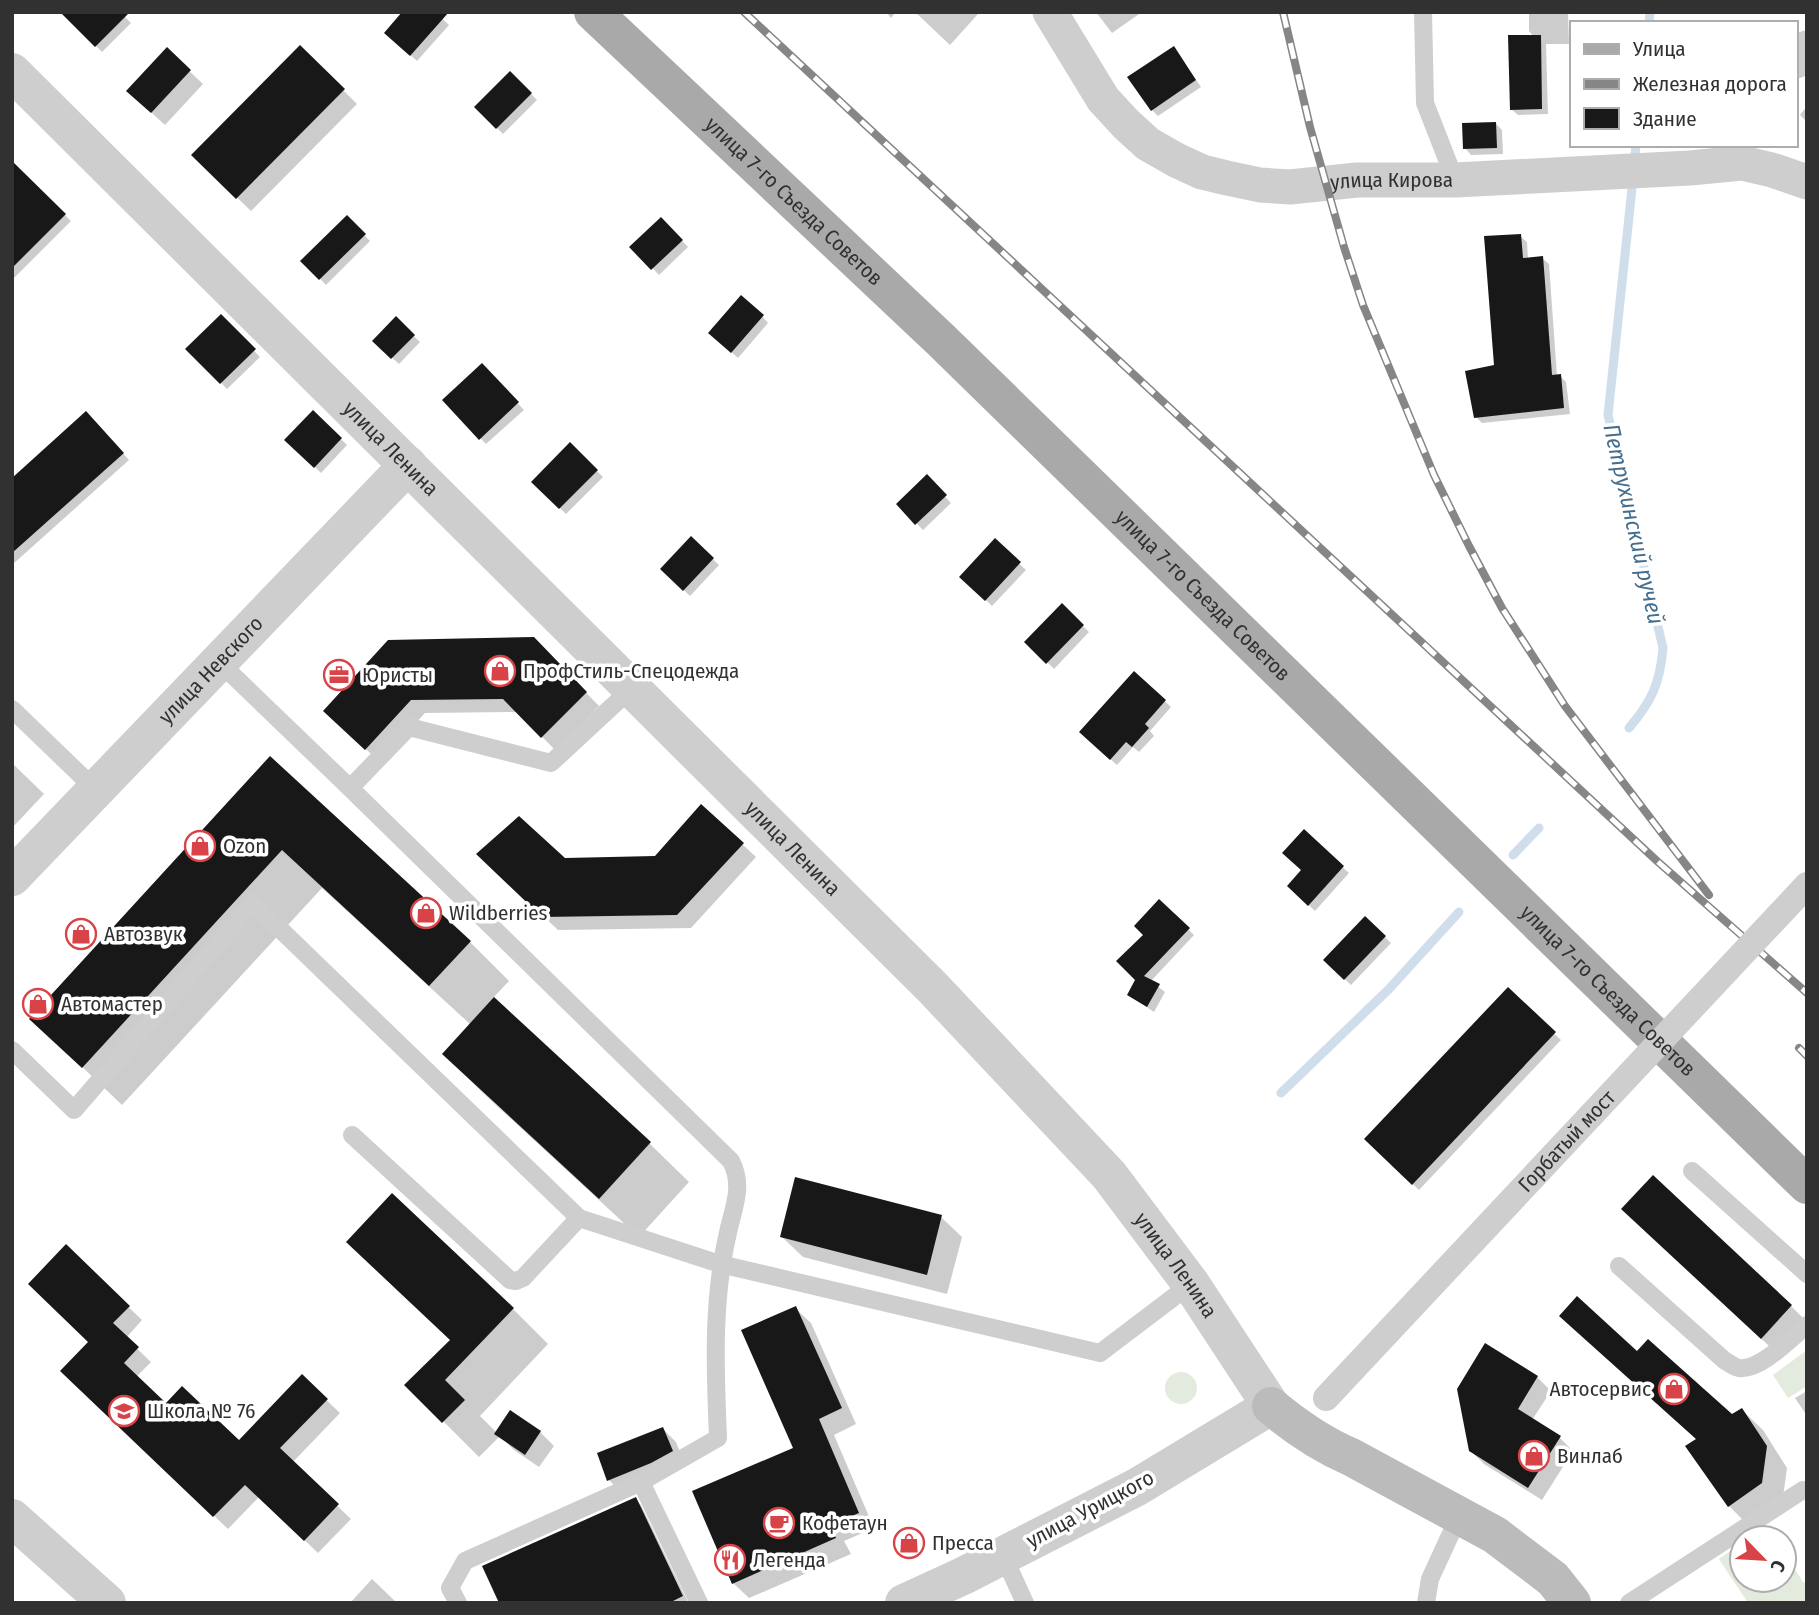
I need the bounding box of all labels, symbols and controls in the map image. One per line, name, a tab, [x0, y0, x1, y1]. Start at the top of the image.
legend	[1570, 21, 1798, 147]
text: Улица	[1632, 36, 1686, 62]
text: Железная дорога	[1633, 71, 1787, 97]
text: Здание	[1633, 106, 1697, 132]
street label: улица 7-го Съезда Советов	[700, 111, 888, 291]
street label: улица Кирова	[1329, 167, 1453, 196]
street label: улица Ленина	[337, 396, 444, 502]
water label: Петрухинский ручей	[1597, 421, 1671, 627]
street label: улица 7-го Съезда Советов	[1110, 504, 1296, 687]
street label: улица Невского	[153, 611, 269, 729]
shop icon: ПрофСтиль-Спецодежда	[483, 654, 517, 688]
office icon: Юристы	[322, 658, 356, 692]
place label: ПрофСтиль-Спецодежда	[523, 658, 739, 684]
place label: Юристы	[362, 662, 433, 688]
street label: улица Ленина	[739, 795, 846, 901]
shop icon: Ozon	[183, 829, 217, 863]
place label: Ozon	[223, 833, 266, 859]
shop icon: Wildberries	[409, 896, 443, 930]
place label: Wildberries	[449, 900, 548, 926]
street label: улица 7-го Съезда Советов	[1515, 900, 1701, 1082]
shop icon: Автозвук	[64, 917, 98, 951]
place label: Автозвук	[104, 921, 183, 947]
shop icon: Автомастер	[21, 987, 55, 1021]
place label: Автомастер	[61, 991, 163, 1017]
street label: Горбатый мост	[1513, 1084, 1621, 1198]
street label: улица Ленина	[1129, 1207, 1223, 1323]
shop icon: Автоcервис	[1657, 1372, 1691, 1406]
place label: Автоcервис	[1549, 1376, 1651, 1402]
school or university icon: Школа № 76	[107, 1394, 141, 1428]
place label: Школа № 76	[147, 1398, 255, 1424]
shop icon: Винлаб	[1517, 1439, 1551, 1473]
place label: Винлаб	[1557, 1443, 1623, 1469]
street label: улица Урицкого	[1022, 1464, 1158, 1554]
cafe icon: Кофетаун	[762, 1506, 796, 1540]
place label: Кофетаун	[802, 1510, 888, 1536]
north arrow	[1728, 1524, 1798, 1594]
shop icon: Пресса	[892, 1526, 926, 1560]
place label: Пресса	[932, 1530, 994, 1556]
restaurant icon: Легенда	[713, 1543, 747, 1577]
place label: Легенда	[753, 1547, 826, 1573]
text: С	[1765, 1557, 1790, 1575]

